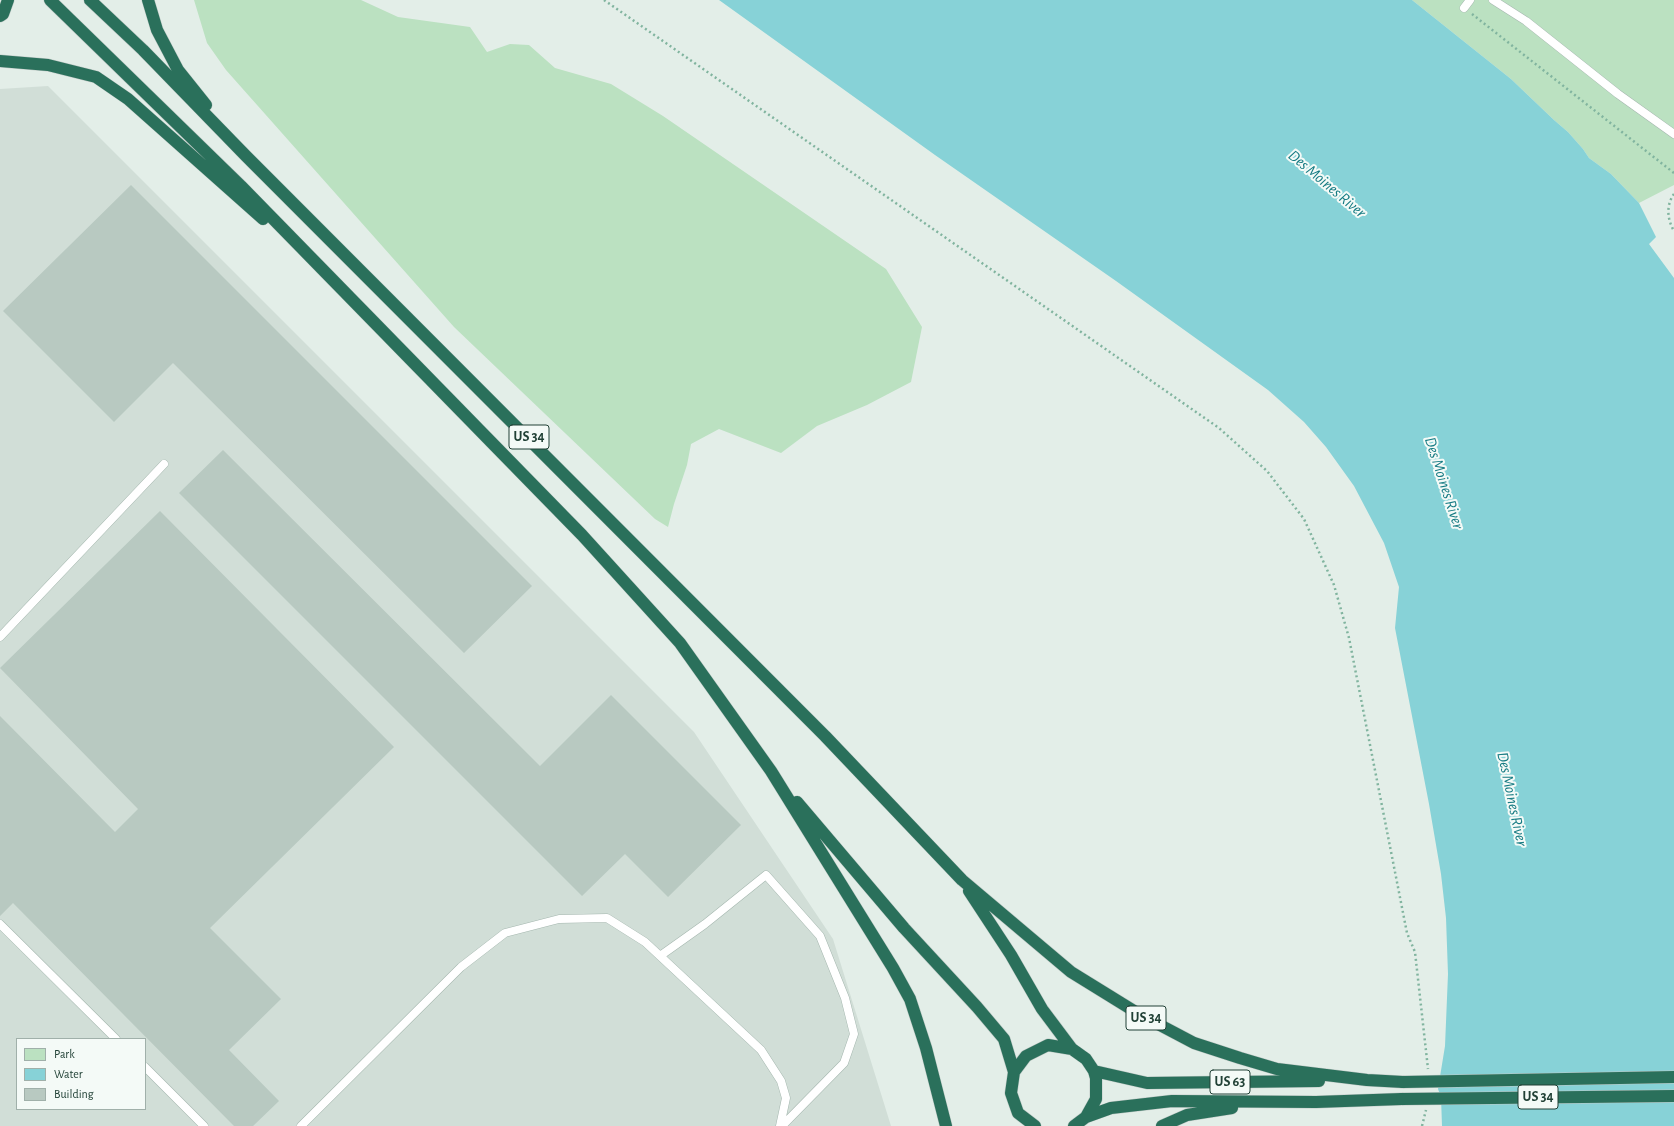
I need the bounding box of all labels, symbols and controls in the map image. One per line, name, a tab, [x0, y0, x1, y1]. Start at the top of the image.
water label: Des Moines River	[1284, 146, 1370, 222]
road number: US 34	[509, 425, 549, 449]
water label: Des Moines River	[1420, 435, 1468, 531]
water label: Des Moines River	[1493, 750, 1531, 848]
road number: US 34	[1126, 1006, 1166, 1030]
legend	[16, 1038, 146, 1110]
text: Park	[54, 1048, 75, 1060]
text: Water	[54, 1068, 83, 1080]
road number: US 63	[1210, 1070, 1250, 1094]
road number: US 34	[1518, 1085, 1558, 1109]
text: Building	[54, 1088, 94, 1100]

